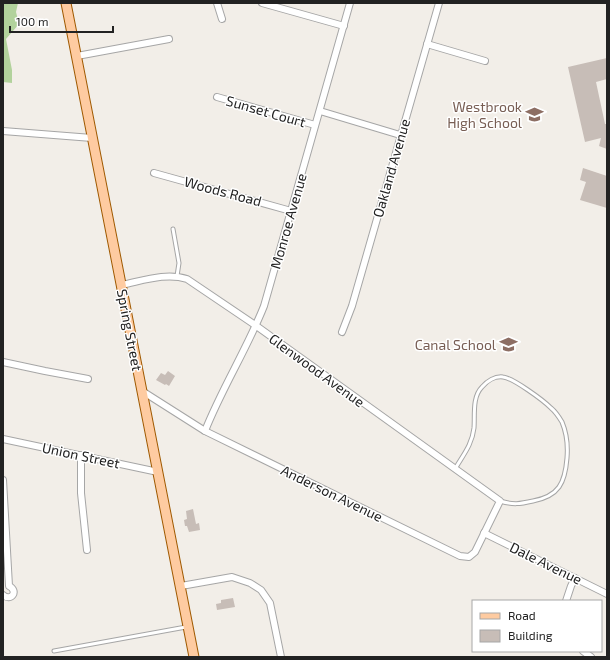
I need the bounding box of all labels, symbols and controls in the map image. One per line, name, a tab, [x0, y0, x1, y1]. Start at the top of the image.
scale bar	[10, 8, 113, 34]
text: 100 m	[16, 14, 48, 28]
street label: Sunset Court	[224, 92, 308, 130]
place label: Westbrook High School	[447, 98, 523, 131]
school or university icon: Westbrook High School	[525, 104, 545, 124]
street label: Oakland Avenue	[369, 117, 413, 219]
street label: Monroe Avenue	[266, 171, 310, 271]
street label: Woods Road	[182, 173, 264, 209]
street label: Spring Street	[114, 288, 146, 372]
street label: Glenwood Avenue	[266, 330, 368, 410]
school or university icon: Canal School	[499, 334, 519, 354]
place label: Canal School	[415, 336, 497, 353]
street label: Union Street	[41, 438, 121, 472]
street label: Anderson Avenue	[278, 461, 386, 525]
street label: Dale Avenue	[507, 538, 585, 588]
legend	[472, 600, 602, 652]
text: Road	[508, 608, 536, 622]
text: Building	[508, 628, 553, 642]

